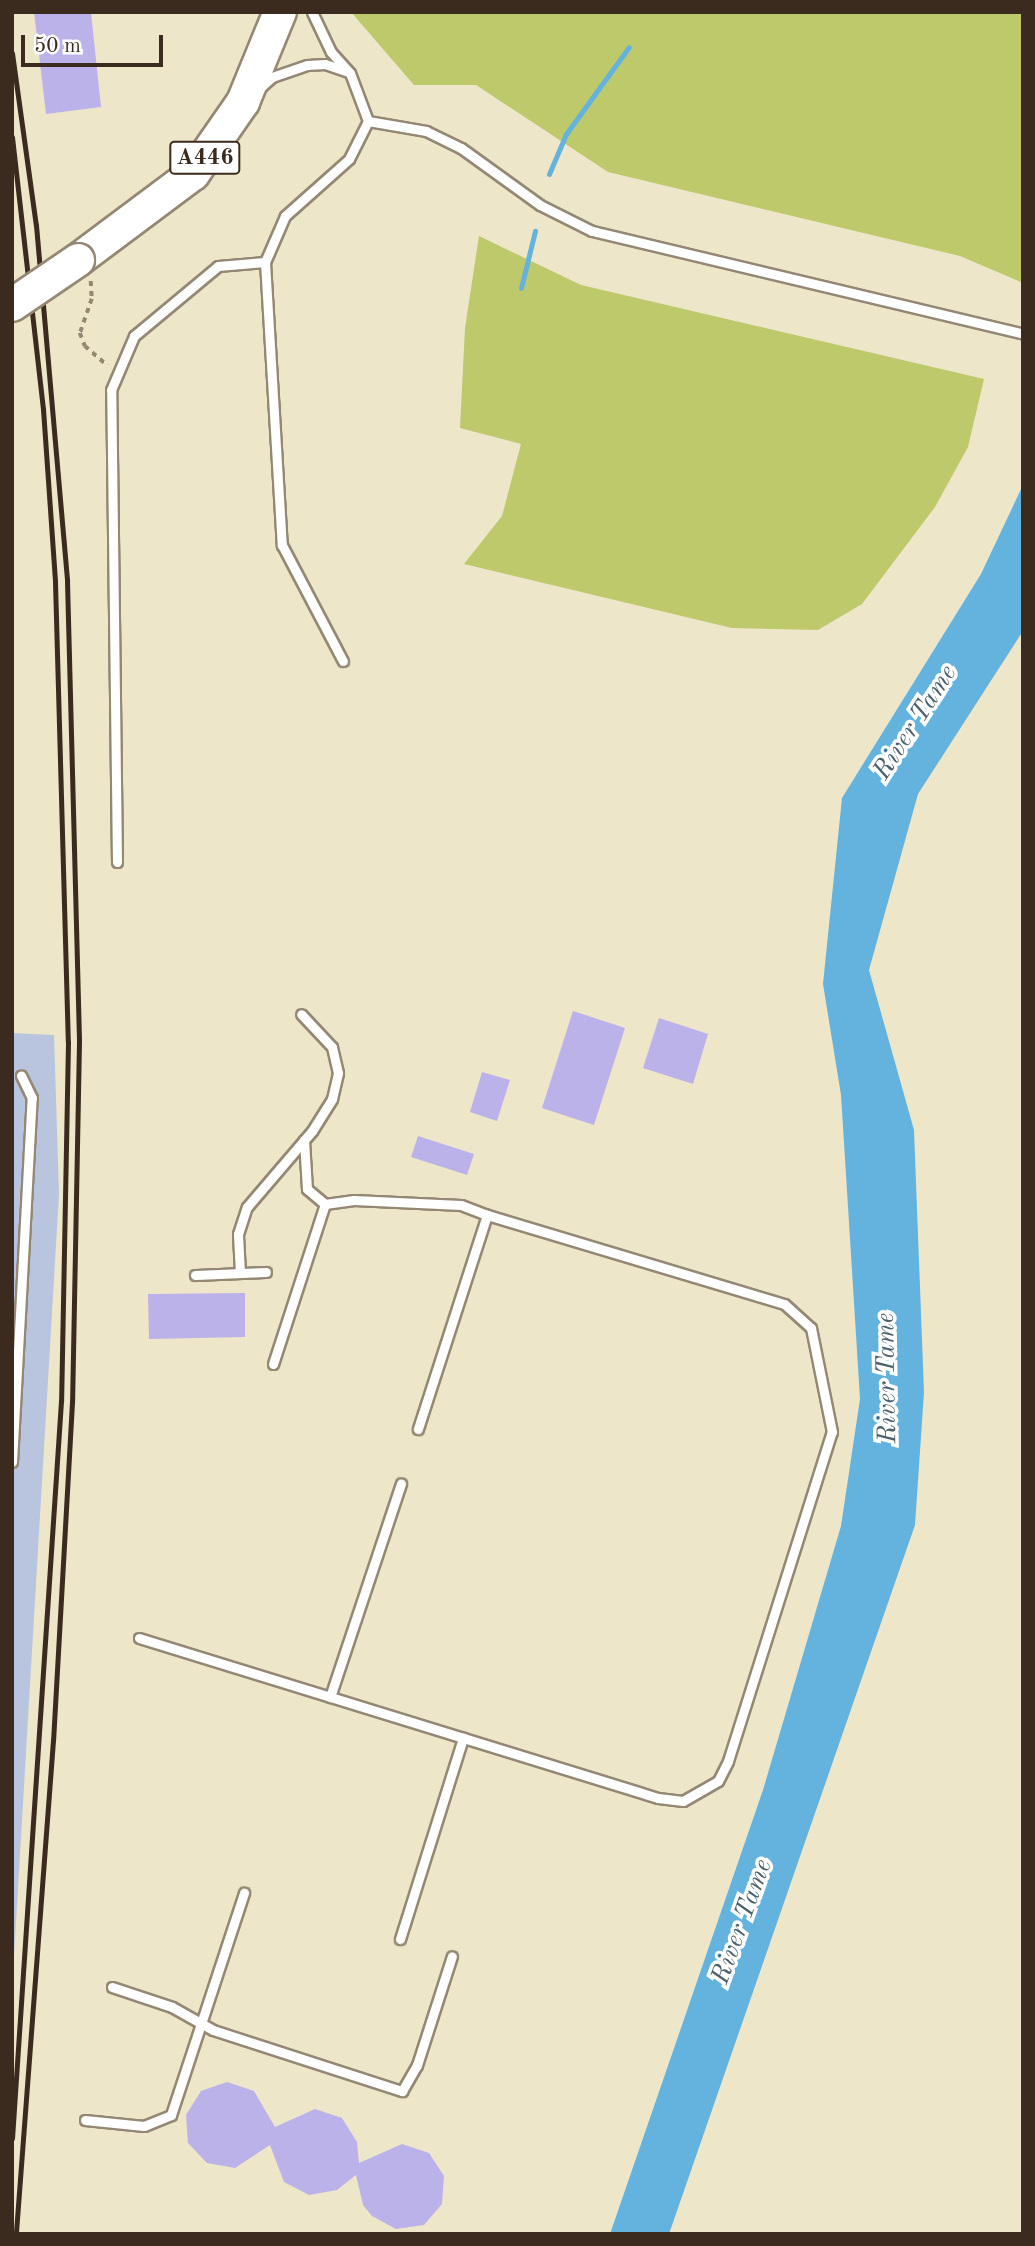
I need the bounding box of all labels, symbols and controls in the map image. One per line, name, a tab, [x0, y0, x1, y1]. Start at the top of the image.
scale bar	[24, 21, 166, 65]
text: 50 m	[34, 36, 81, 57]
road number: A446	[168, 139, 242, 178]
water label: River Tame	[867, 660, 965, 786]
water label: River Tame	[871, 1312, 905, 1444]
water label: River Tame	[706, 1855, 780, 1989]

